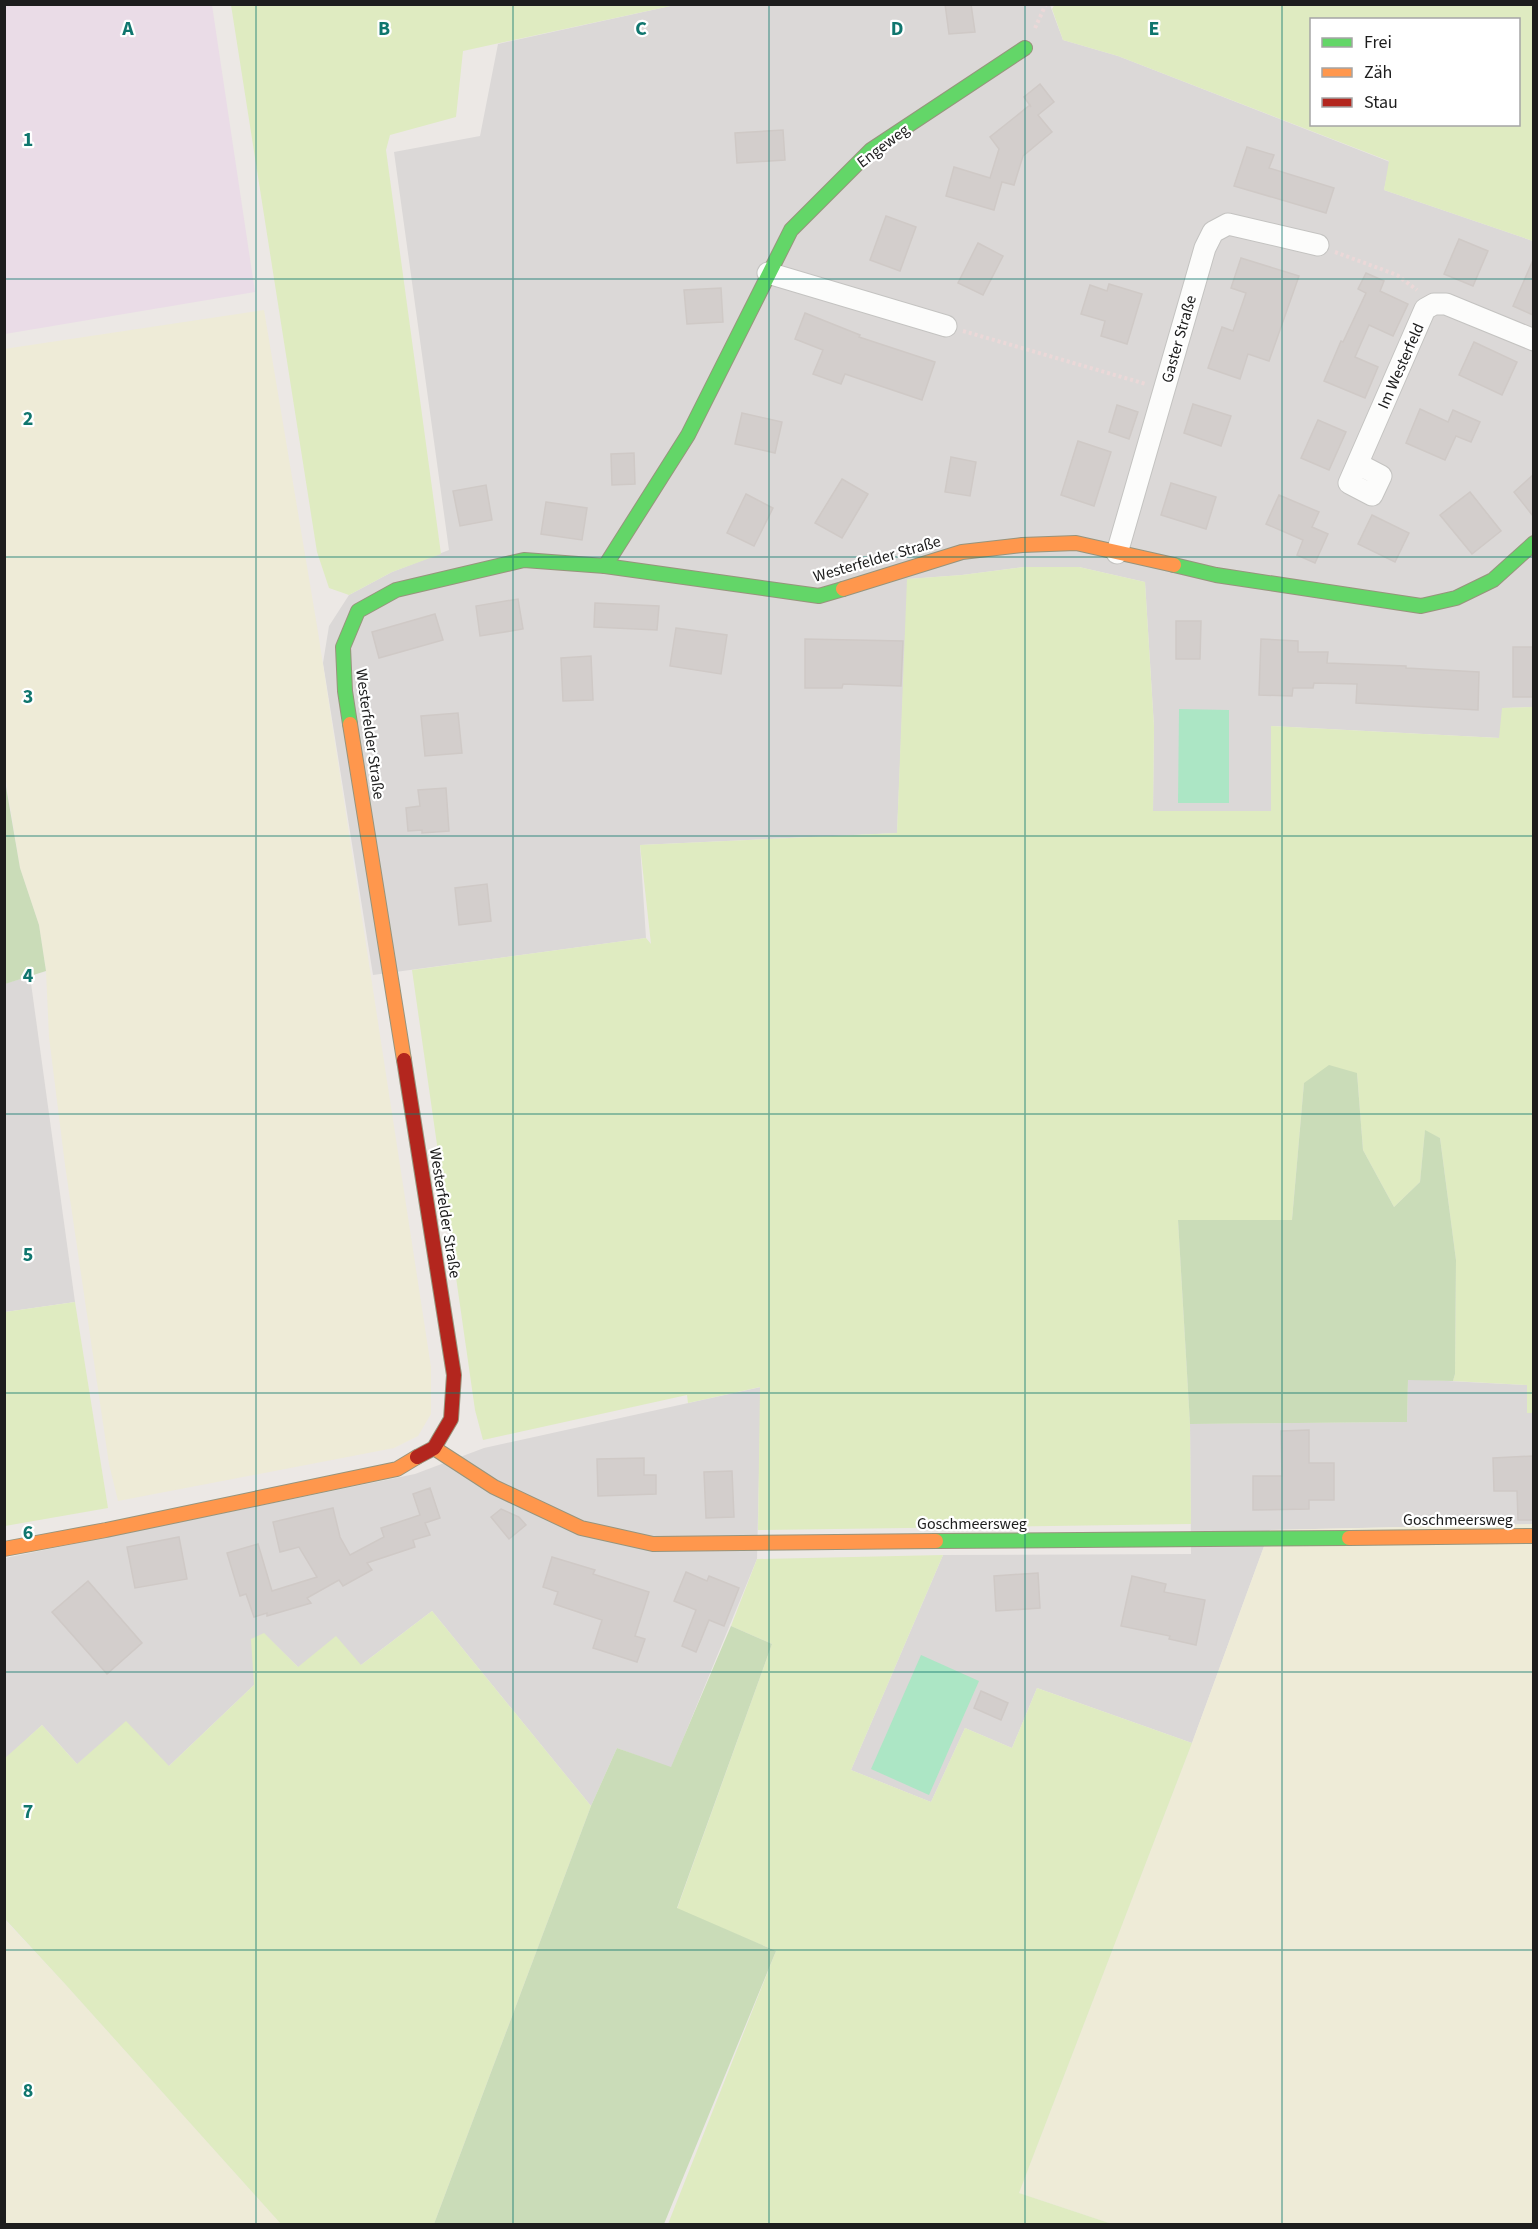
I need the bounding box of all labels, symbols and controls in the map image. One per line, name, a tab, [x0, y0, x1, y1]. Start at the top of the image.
text: A	[121, 15, 134, 43]
text: B	[378, 15, 390, 43]
text: C	[635, 15, 647, 43]
text: D	[891, 15, 903, 43]
text: E	[1149, 15, 1159, 43]
legend	[1310, 18, 1520, 126]
text: Frei	[1364, 30, 1392, 55]
text: Zäh	[1364, 60, 1392, 85]
text: Stau	[1364, 90, 1398, 115]
street label: Engeweg	[852, 119, 914, 173]
text: 1	[23, 126, 33, 154]
street label: Gaster Straße	[1156, 293, 1202, 385]
street label: Im Westerfeld	[1372, 320, 1430, 412]
text: 2	[23, 405, 33, 433]
street label: Westerfelder Straße	[811, 530, 943, 588]
street label: Westerfelder Straße	[350, 667, 390, 801]
text: 3	[23, 683, 33, 711]
text: 4	[23, 962, 34, 990]
street label: Westerfelder Straße	[424, 1146, 466, 1280]
text: 5	[23, 1241, 33, 1269]
street label: Goschmeersweg	[1403, 1509, 1513, 1531]
street label: Goschmeersweg	[917, 1513, 1027, 1535]
text: 6	[23, 1519, 33, 1547]
text: 7	[23, 1798, 33, 1826]
text: 8	[23, 2077, 33, 2105]

